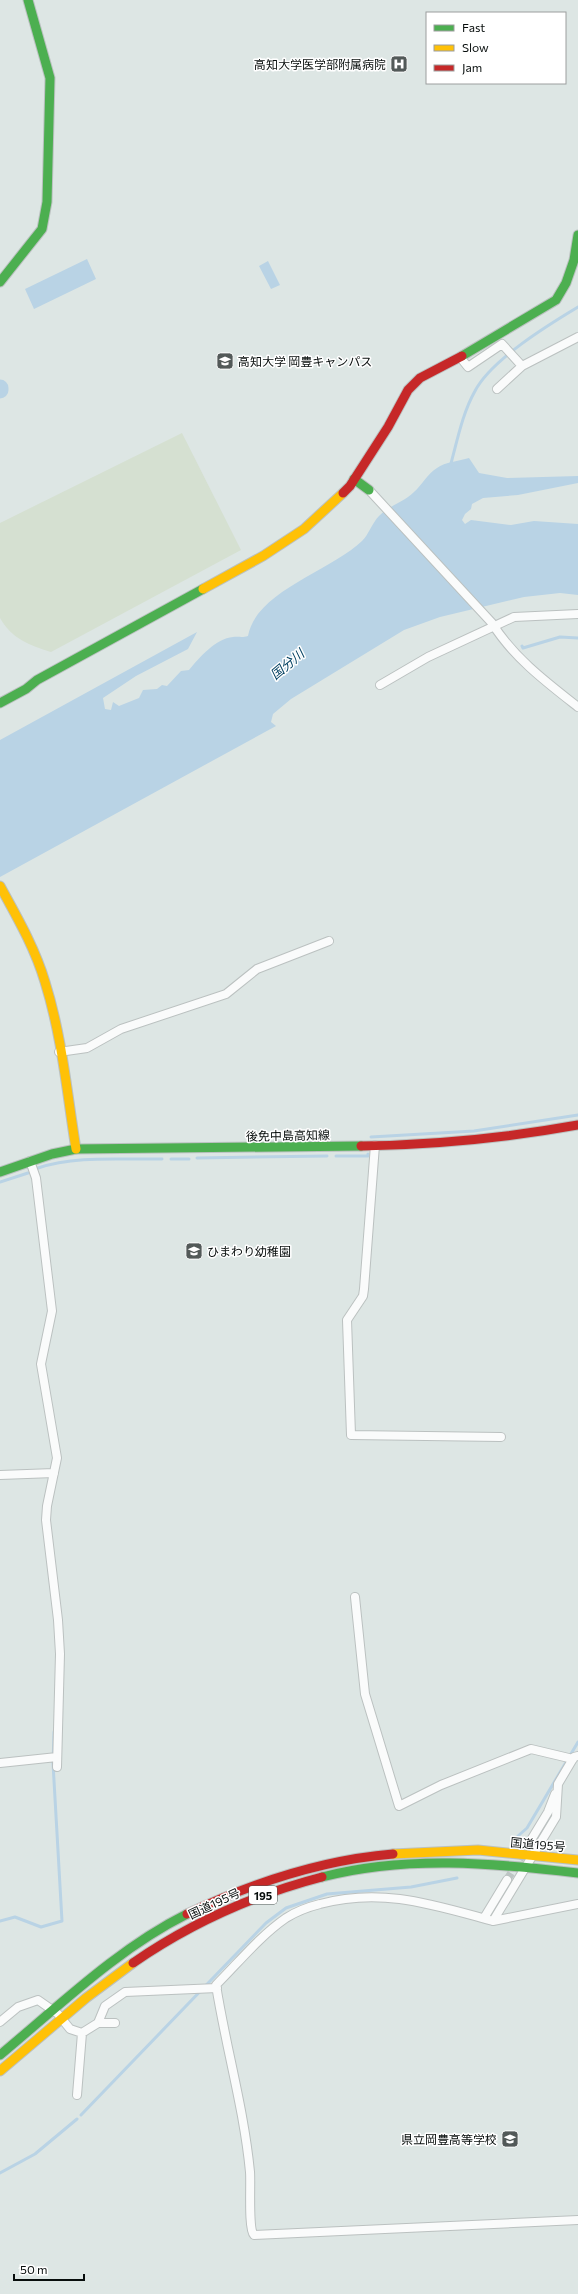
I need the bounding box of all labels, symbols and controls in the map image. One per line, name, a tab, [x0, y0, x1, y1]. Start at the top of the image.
legend	[426, 12, 566, 84]
text: Fast	[462, 20, 485, 34]
text: Slow	[462, 40, 489, 54]
hospital icon: 高知大学医学部附属病院	[389, 54, 409, 74]
place label: 高知大学医学部附属病院	[254, 57, 386, 71]
text: Jam	[462, 60, 482, 75]
school or university icon: 高知大学 岡豊キャンパス	[215, 351, 235, 371]
place label: 高知大学 岡豊キャンパス	[238, 354, 372, 368]
water label: 国分川	[267, 644, 309, 683]
street label: 後免中島高知線	[246, 1127, 330, 1143]
school or university icon: ひまわり幼稚園	[184, 1241, 204, 1261]
place label: ひまわり幼稚園	[207, 1244, 291, 1258]
street label: 国道195号	[510, 1835, 566, 1853]
street label: 国道195号	[186, 1885, 242, 1921]
road number: 195	[249, 1886, 277, 1904]
school or university icon: 県立岡豊高等学校	[500, 2129, 520, 2149]
place label: 県立岡豊高等学校	[401, 2132, 497, 2146]
scale bar	[14, 2256, 84, 2282]
text: 50 m	[20, 2262, 48, 2276]

